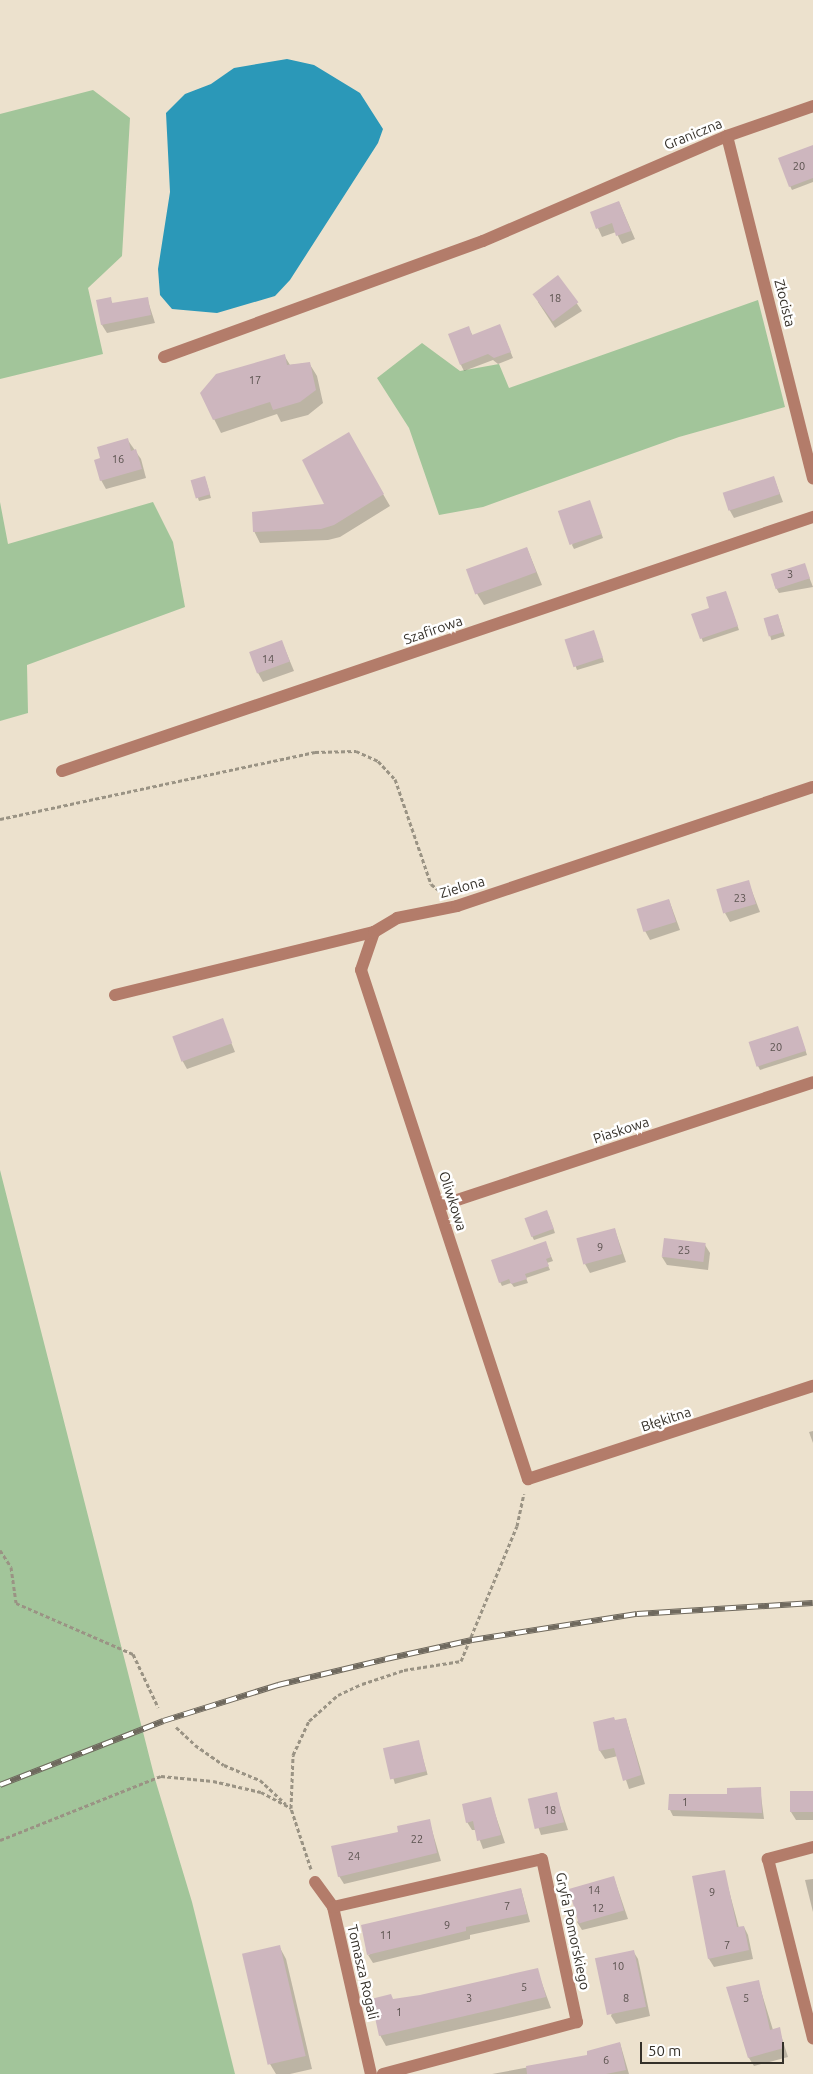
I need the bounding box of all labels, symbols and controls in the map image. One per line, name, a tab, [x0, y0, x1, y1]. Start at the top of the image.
street label: Graniczna	[661, 115, 725, 153]
house number: 20	[793, 159, 805, 173]
street label: Złocista	[771, 277, 799, 329]
house number: 18	[549, 291, 561, 305]
house number: 17	[249, 373, 261, 387]
house number: 16	[112, 452, 124, 466]
house number: 3	[787, 567, 793, 581]
street label: Szafirowa	[401, 612, 465, 648]
house number: 14	[262, 652, 274, 666]
street label: Zielona	[437, 873, 487, 901]
house number: 23	[734, 891, 746, 905]
house number: 20	[770, 1040, 782, 1054]
street label: Piaskowa	[591, 1113, 651, 1147]
street label: Oliwkowa	[435, 1169, 471, 1233]
house number: 9	[597, 1240, 603, 1254]
house number: 25	[678, 1243, 690, 1257]
street label: Błękitna	[639, 1403, 693, 1435]
house number: 1	[682, 1795, 688, 1809]
house number: 18	[544, 1803, 556, 1817]
house number: 22	[411, 1832, 423, 1846]
house number: 24	[348, 1849, 360, 1863]
street label: Gryfa Pomorskiego	[552, 1871, 594, 1991]
house number: 14	[588, 1883, 600, 1897]
house number: 9	[709, 1885, 715, 1899]
house number: 7	[504, 1899, 510, 1913]
house number: 12	[592, 1901, 604, 1915]
house number: 9	[444, 1918, 450, 1932]
street label: Tomasza Rogali	[344, 1923, 382, 2021]
house number: 11	[380, 1928, 392, 1942]
house number: 7	[724, 1938, 730, 1952]
house number: 10	[612, 1959, 624, 1973]
house number: 5	[521, 1980, 527, 1994]
house number: 3	[466, 1991, 472, 2005]
house number: 8	[623, 1991, 629, 2005]
house number: 5	[743, 1991, 749, 2005]
house number: 1	[396, 2005, 402, 2019]
scale bar	[643, 2032, 787, 2064]
text: 50 m	[648, 2042, 681, 2059]
house number: 6	[603, 2053, 609, 2067]

